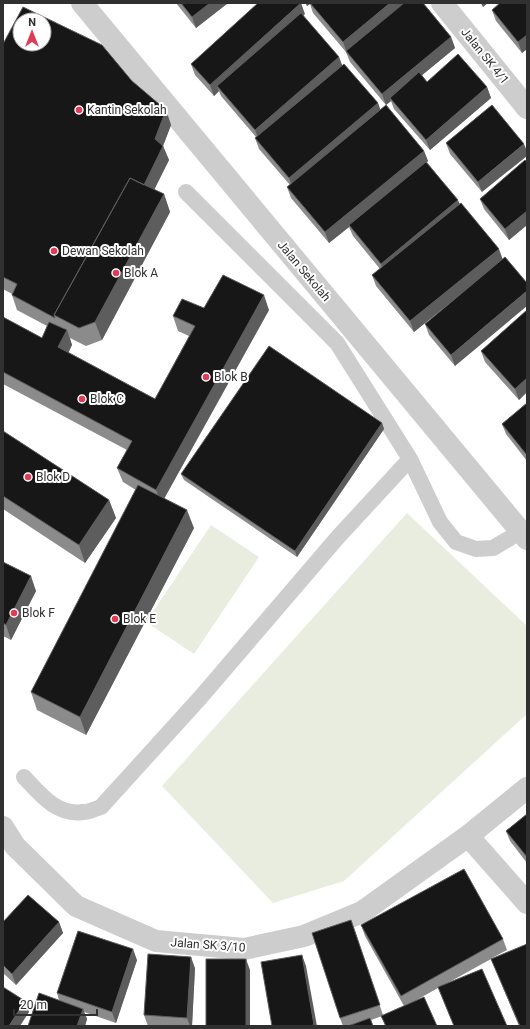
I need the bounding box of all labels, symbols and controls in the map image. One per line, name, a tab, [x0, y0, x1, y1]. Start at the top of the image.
north arrow	[12, 12, 52, 52]
text: N	[28, 16, 36, 29]
street label: Jalan SK 4/1	[458, 25, 512, 87]
place label: Kantin Sekolah	[87, 103, 167, 117]
marker: Kantin Sekolah	[74, 105, 84, 115]
street label: Jalan Sekolah	[275, 238, 333, 304]
place label: Dewan Sekolah	[62, 244, 144, 258]
marker: Dewan Sekolah	[49, 246, 59, 256]
place label: Blok A	[124, 266, 158, 280]
marker: Blok A	[111, 268, 121, 278]
place label: Blok B	[214, 370, 248, 384]
marker: Blok B	[201, 372, 211, 382]
place label: Blok C	[90, 392, 124, 406]
marker: Blok C	[77, 394, 87, 404]
place label: Blok D	[36, 470, 70, 484]
marker: Blok D	[23, 472, 33, 482]
place label: Blok F	[22, 606, 55, 620]
marker: Blok F	[9, 608, 19, 618]
place label: Blok E	[123, 612, 156, 626]
marker: Blok E	[110, 614, 120, 624]
street label: Jalan SK 3/10	[170, 935, 246, 955]
scale bar	[14, 991, 97, 1017]
text: 20 m	[20, 998, 47, 1012]

